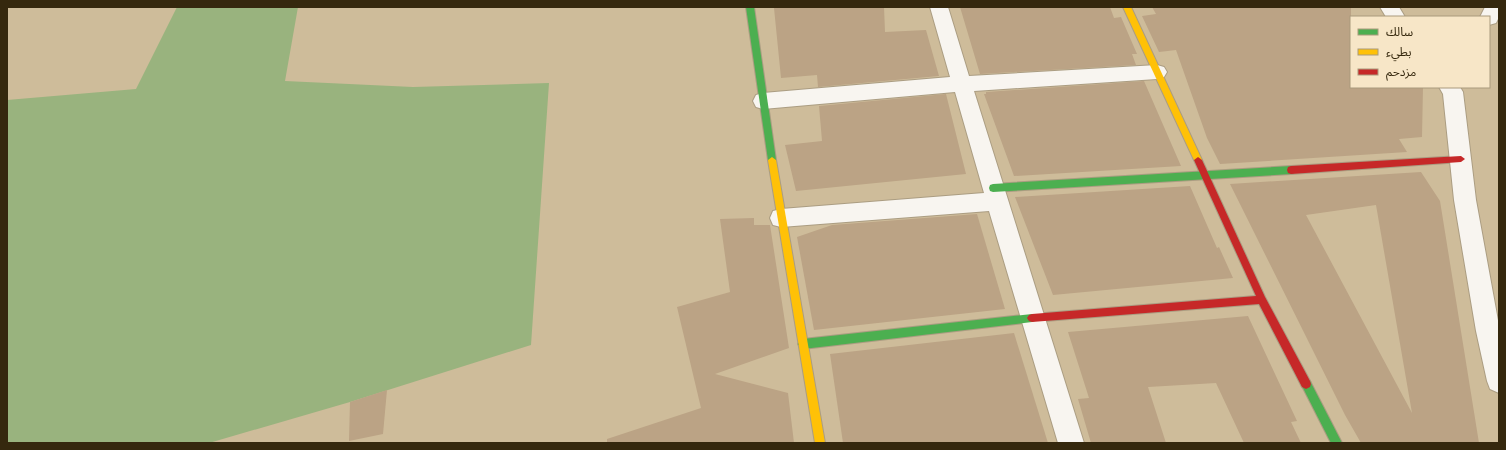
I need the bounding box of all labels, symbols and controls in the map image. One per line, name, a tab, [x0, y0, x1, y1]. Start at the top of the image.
legend	[1350, 16, 1490, 88]
text: سالك	[1386, 24, 1413, 39]
text: بطيء	[1386, 44, 1412, 62]
text: مزدحم	[1386, 64, 1416, 81]

